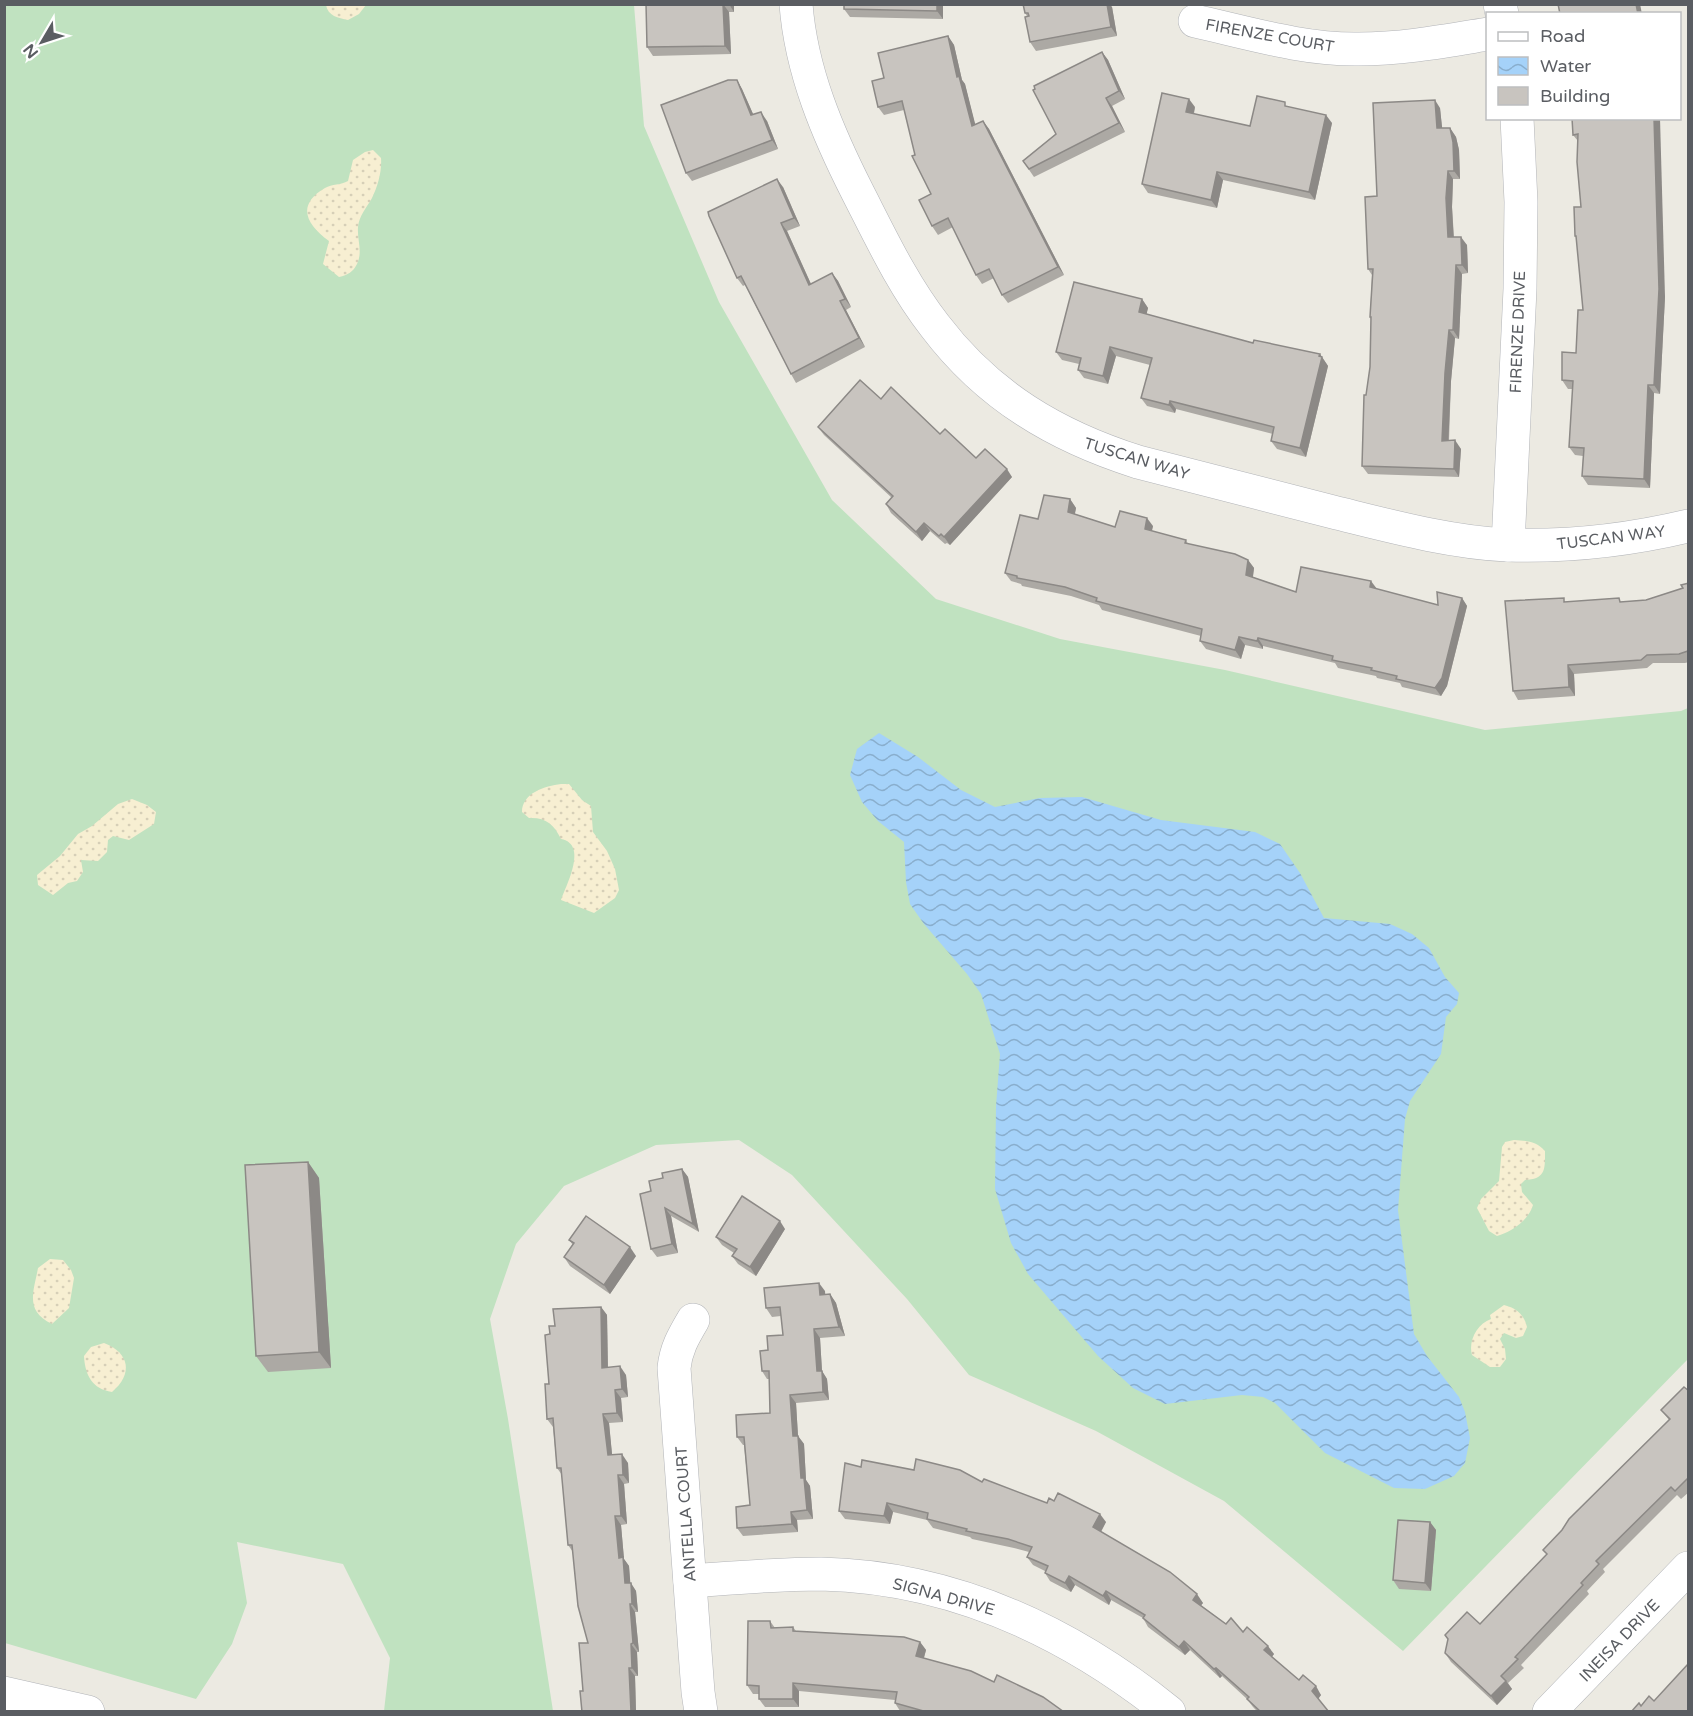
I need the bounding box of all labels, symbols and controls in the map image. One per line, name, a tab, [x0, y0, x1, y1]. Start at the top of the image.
north arrow	[12, 12, 72, 72]
legend	[1486, 12, 1681, 120]
street label: FIRENZE COURT	[1204, 15, 1336, 57]
text: Road	[1540, 25, 1585, 47]
text: N	[19, 40, 43, 62]
text: Water	[1540, 55, 1591, 77]
text: Building	[1540, 85, 1610, 107]
street label: FIRENZE DRIVE	[1506, 270, 1530, 394]
street label: TUSCAN WAY	[1082, 433, 1192, 484]
street label: TUSCAN WAY	[1556, 521, 1667, 555]
street label: ANTELLA COURT	[671, 1445, 701, 1582]
street label: SIGNA DRIVE	[891, 1574, 997, 1620]
street label: INEISA DRIVE	[1575, 1595, 1664, 1686]

